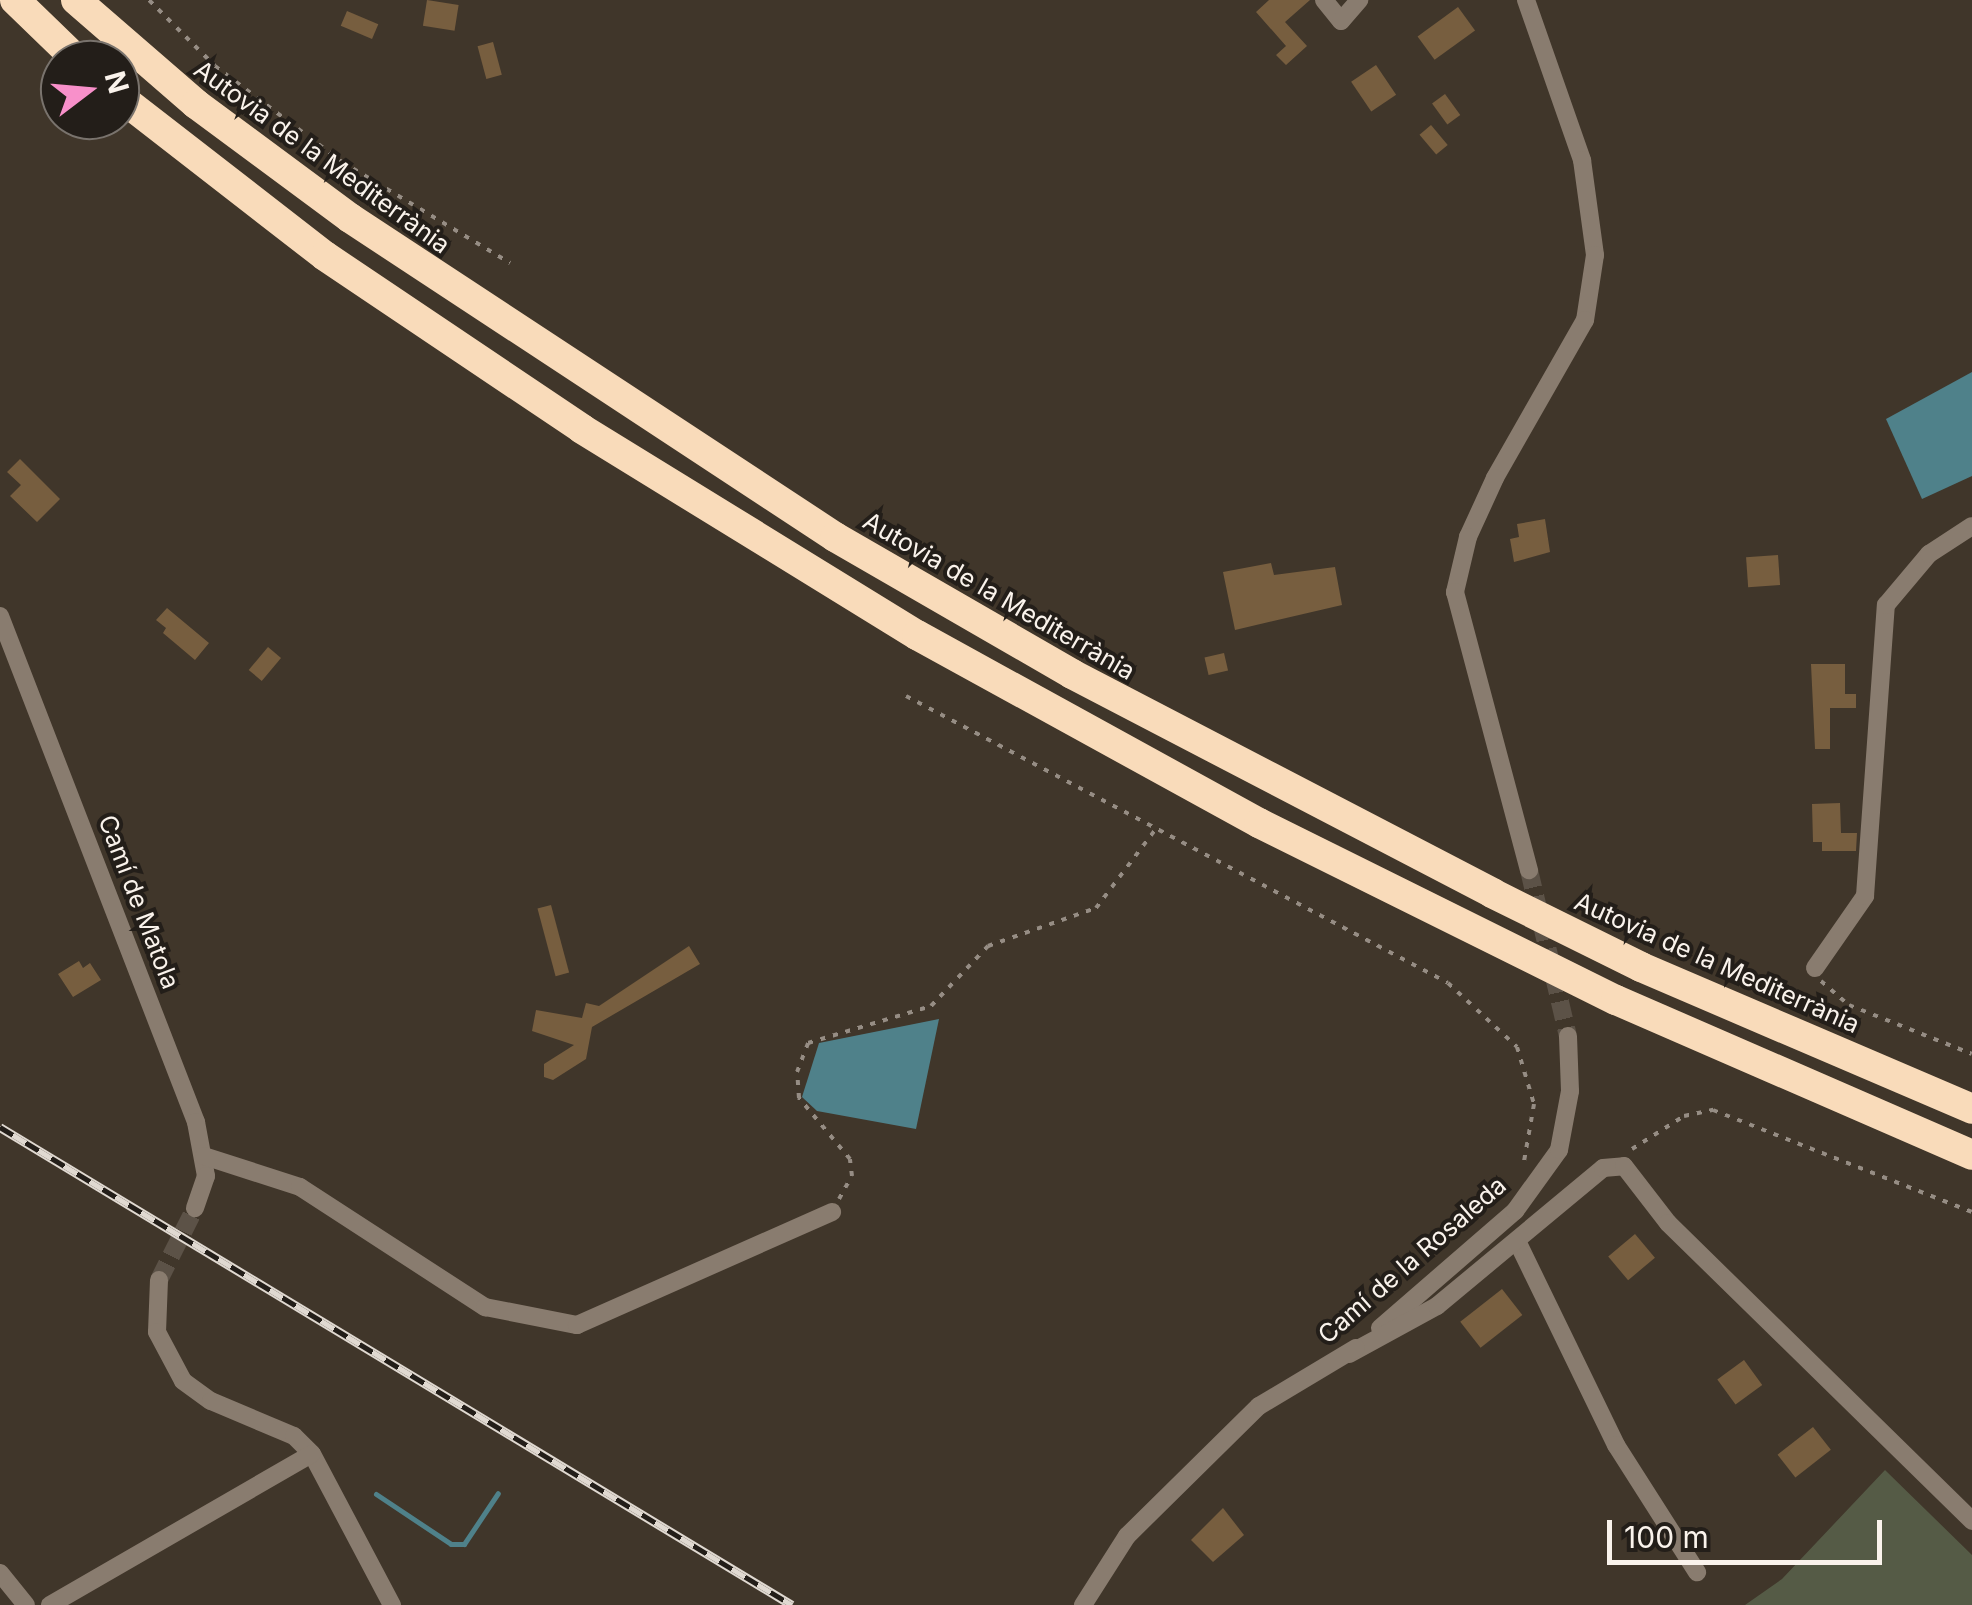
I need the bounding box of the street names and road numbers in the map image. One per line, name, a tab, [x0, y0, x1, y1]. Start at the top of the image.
street label: Autovia de la Mediterrània	[188, 54, 456, 260]
street label: Autovia de la Mediterrània	[858, 506, 1140, 686]
street label: Camí de Matola	[92, 811, 186, 993]
street label: Autovia de la Mediterrània	[1570, 886, 1864, 1040]
street label: Camí de la Rosaleda	[1312, 1170, 1512, 1350]

